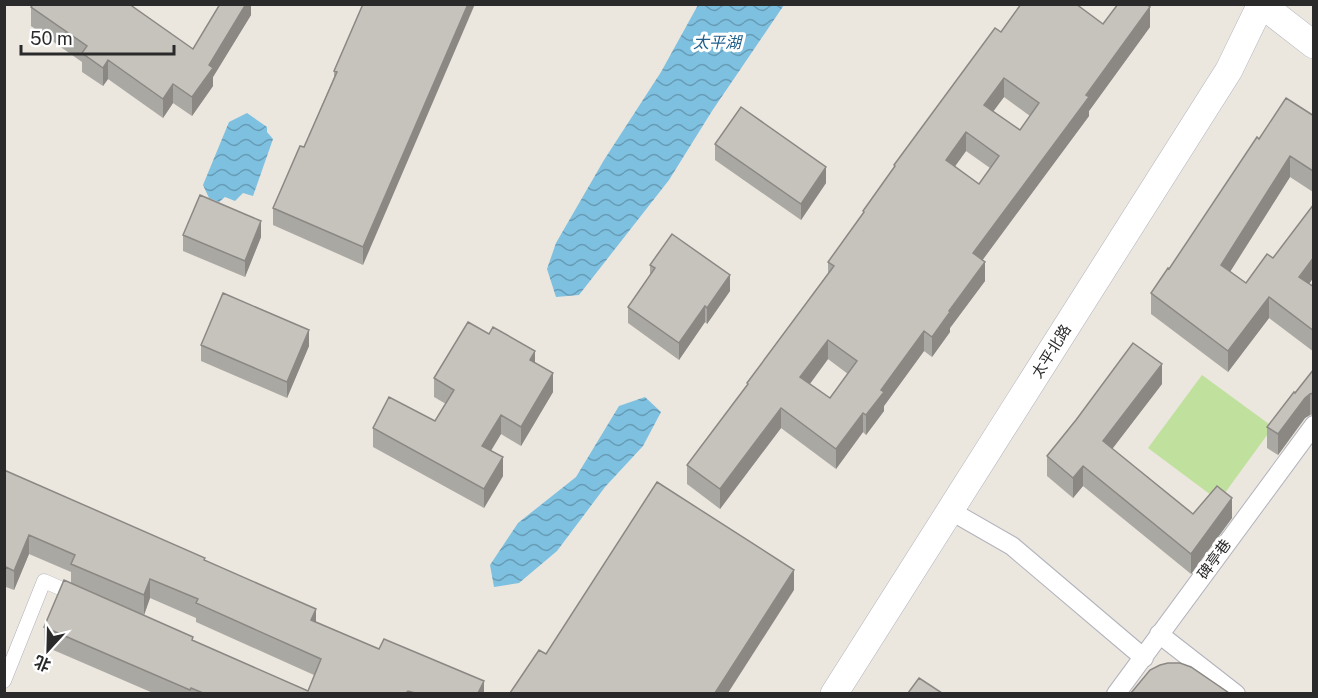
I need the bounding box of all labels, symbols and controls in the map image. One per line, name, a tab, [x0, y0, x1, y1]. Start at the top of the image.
scale bar	[21, 18, 174, 56]
text: 50 m	[30, 28, 73, 49]
water label: 太平湖	[693, 33, 744, 52]
street label: 太平北路	[1028, 321, 1074, 381]
street label: 碑亭巷	[1194, 536, 1234, 582]
north arrow	[18, 620, 78, 680]
text: 北	[32, 652, 54, 675]

